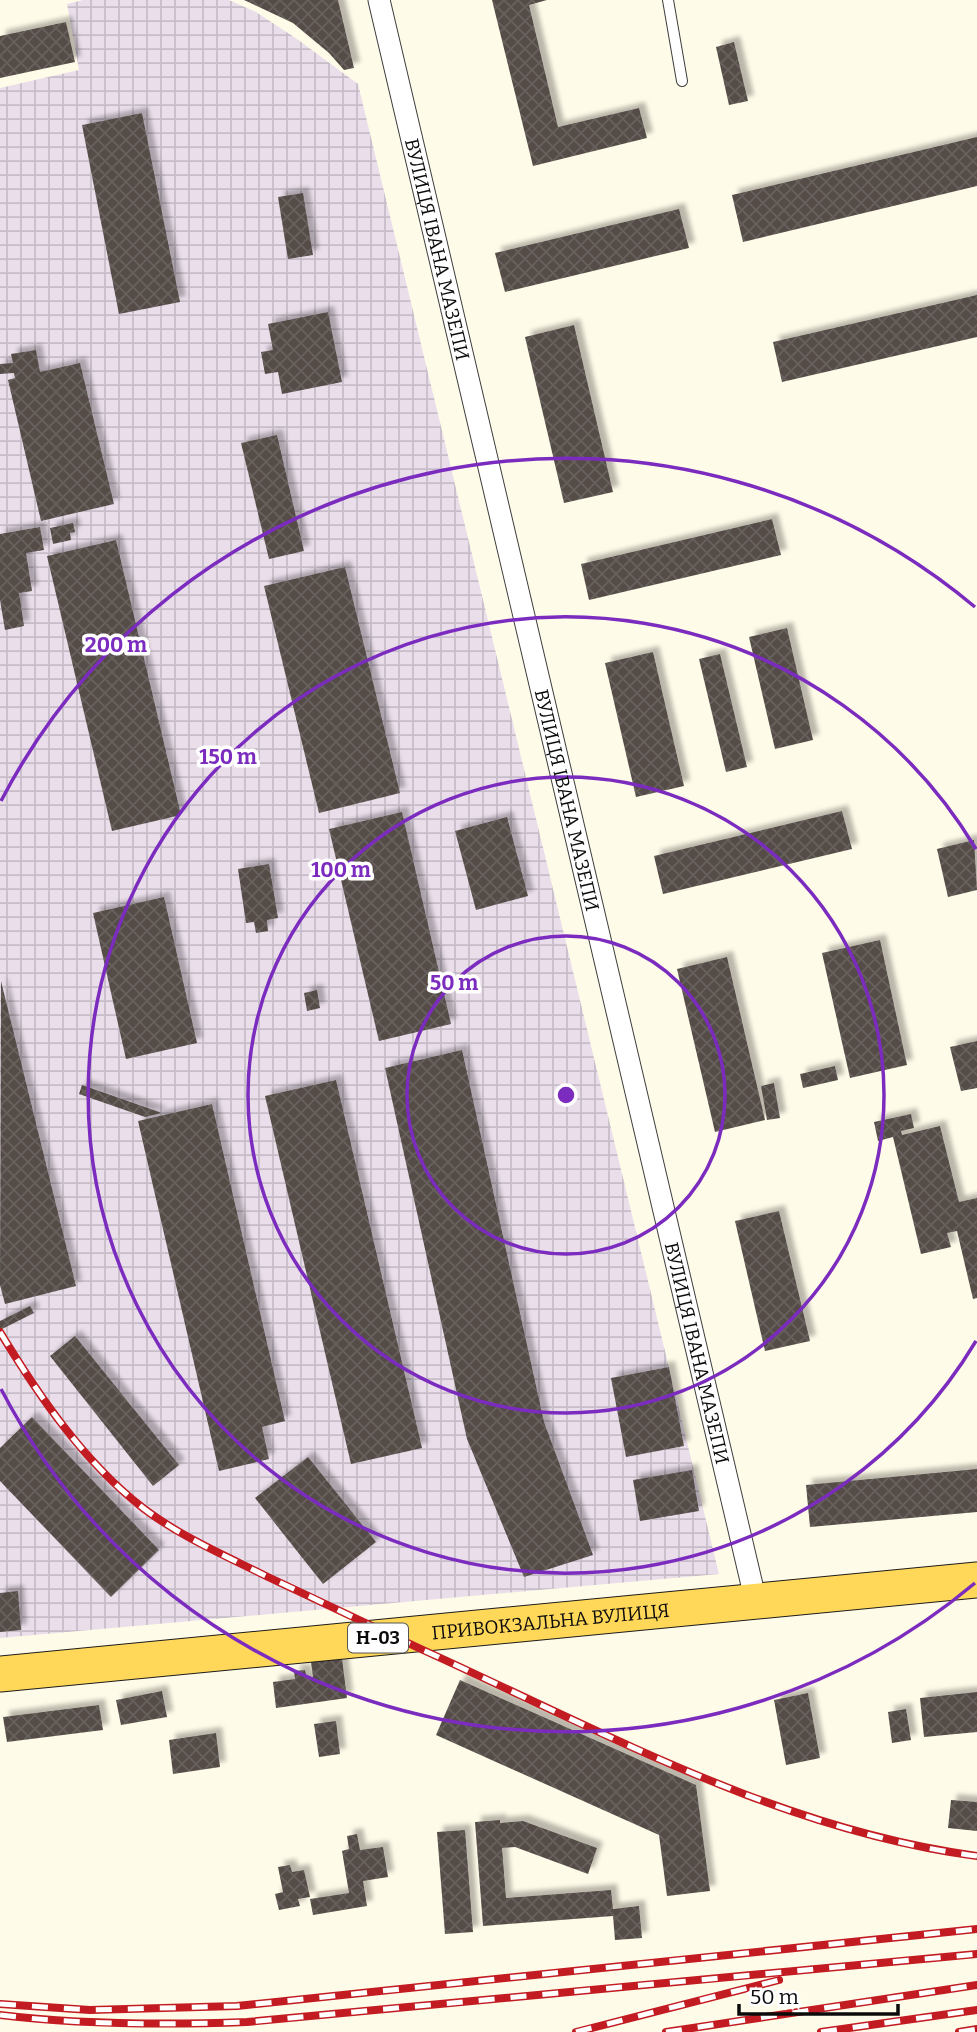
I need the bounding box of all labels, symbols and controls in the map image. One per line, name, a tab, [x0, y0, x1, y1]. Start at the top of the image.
street label: ВУЛИЦЯ ІВАНА МАЗЕПИ	[400, 136, 474, 363]
text: 200 m	[85, 632, 147, 658]
street label: ВУЛИЦЯ ІВАНА МАЗЕПИ	[530, 687, 604, 914]
text: 150 m	[199, 744, 257, 770]
text: 100 m	[311, 857, 371, 883]
text: 50 m	[430, 970, 478, 996]
centre of rings	[554, 1083, 578, 1107]
street label: ВУЛИЦЯ ІВАНА МАЗЕПИ	[660, 1240, 734, 1466]
street label: ПРИВОКЗАЛЬНА ВУЛИЦЯ	[431, 1599, 670, 1644]
road number: Н-03	[348, 1624, 408, 1652]
scale bar	[739, 1972, 898, 2016]
text: 50 m	[750, 1984, 799, 2010]

